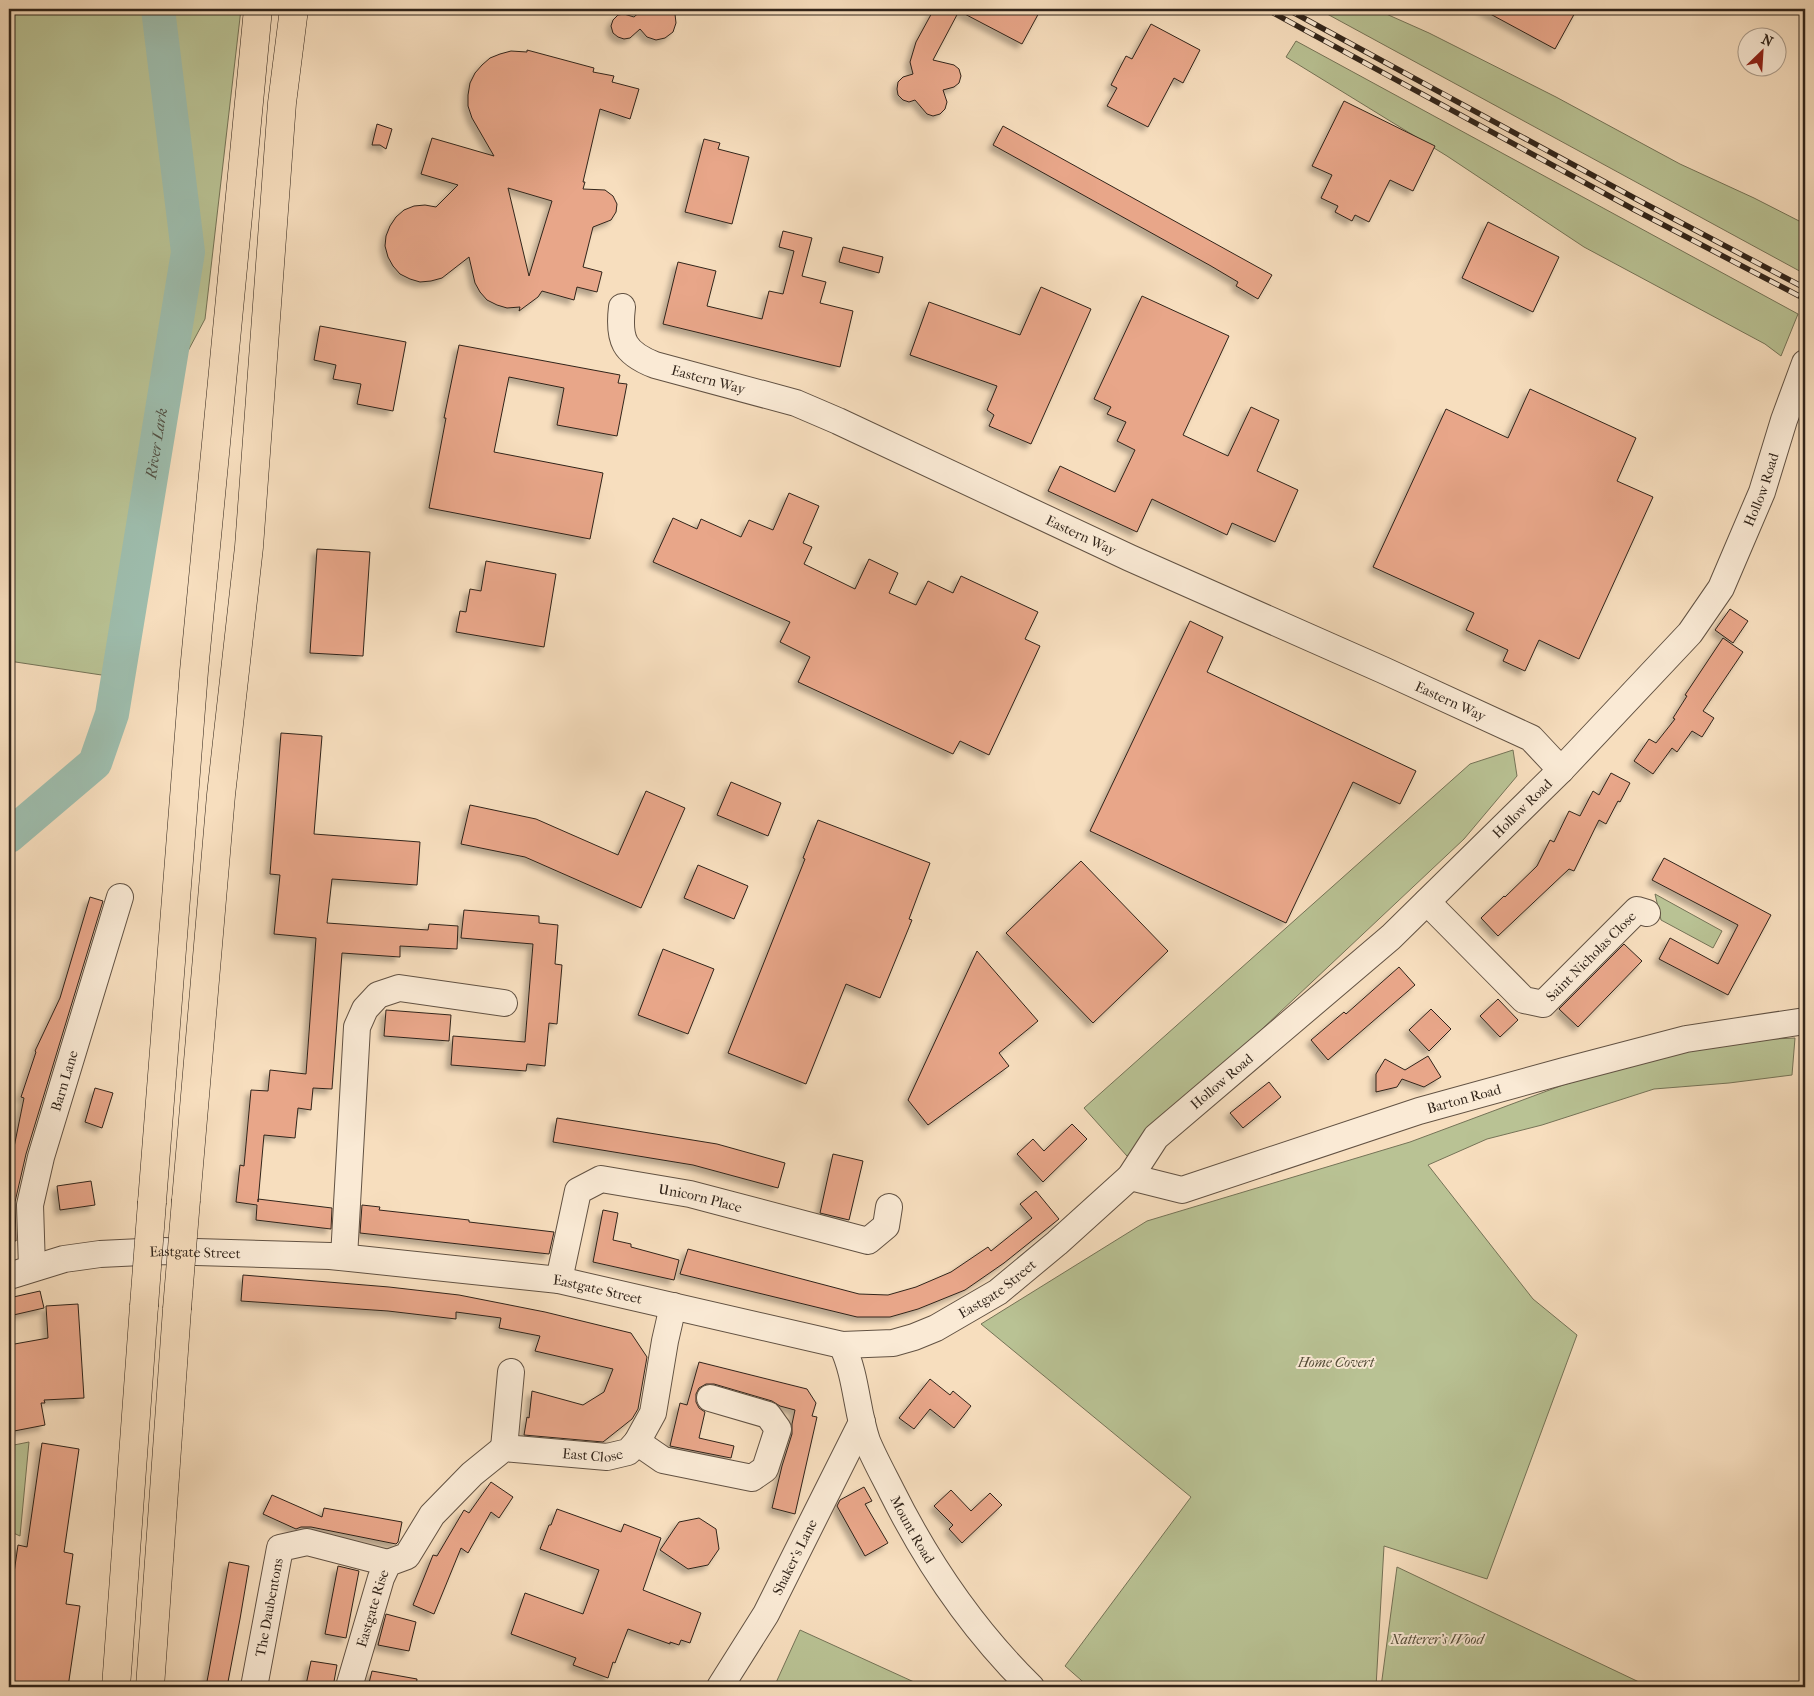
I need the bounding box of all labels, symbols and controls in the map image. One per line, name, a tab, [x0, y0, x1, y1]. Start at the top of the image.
north arrow	[1736, 28, 1786, 78]
text: N	[1759, 31, 1776, 51]
street label: Eastern Way	[669, 362, 748, 398]
water label: River Lark	[142, 407, 171, 481]
street label: Hollow Road	[1740, 450, 1783, 529]
street label: Eastern Way	[1043, 512, 1119, 560]
street label: Eastern Way	[1412, 678, 1489, 725]
street label: Hollow Road	[1489, 775, 1556, 842]
street label: Saint Nicholas Close	[1543, 908, 1640, 1005]
street label: Barn Lane	[47, 1048, 82, 1113]
street label: Hollow Road	[1187, 1050, 1257, 1113]
street label: Barton Road	[1425, 1081, 1503, 1117]
street label: Unicorn Place	[657, 1181, 744, 1216]
street label: Eastgate Street	[149, 1243, 241, 1262]
street label: Eastgate Street	[955, 1256, 1040, 1322]
street label: Eastgate Street	[552, 1271, 644, 1308]
park label: Home Covert	[1297, 1354, 1375, 1371]
street label: East Close	[562, 1445, 625, 1467]
street label: Mount Road	[886, 1493, 938, 1567]
street label: Shaker's Lane	[769, 1516, 821, 1598]
street label: The Daubentons	[252, 1557, 287, 1658]
street label: Eastgate Rise	[353, 1567, 393, 1649]
park label: Natterer's Wood	[1389, 1631, 1486, 1648]

